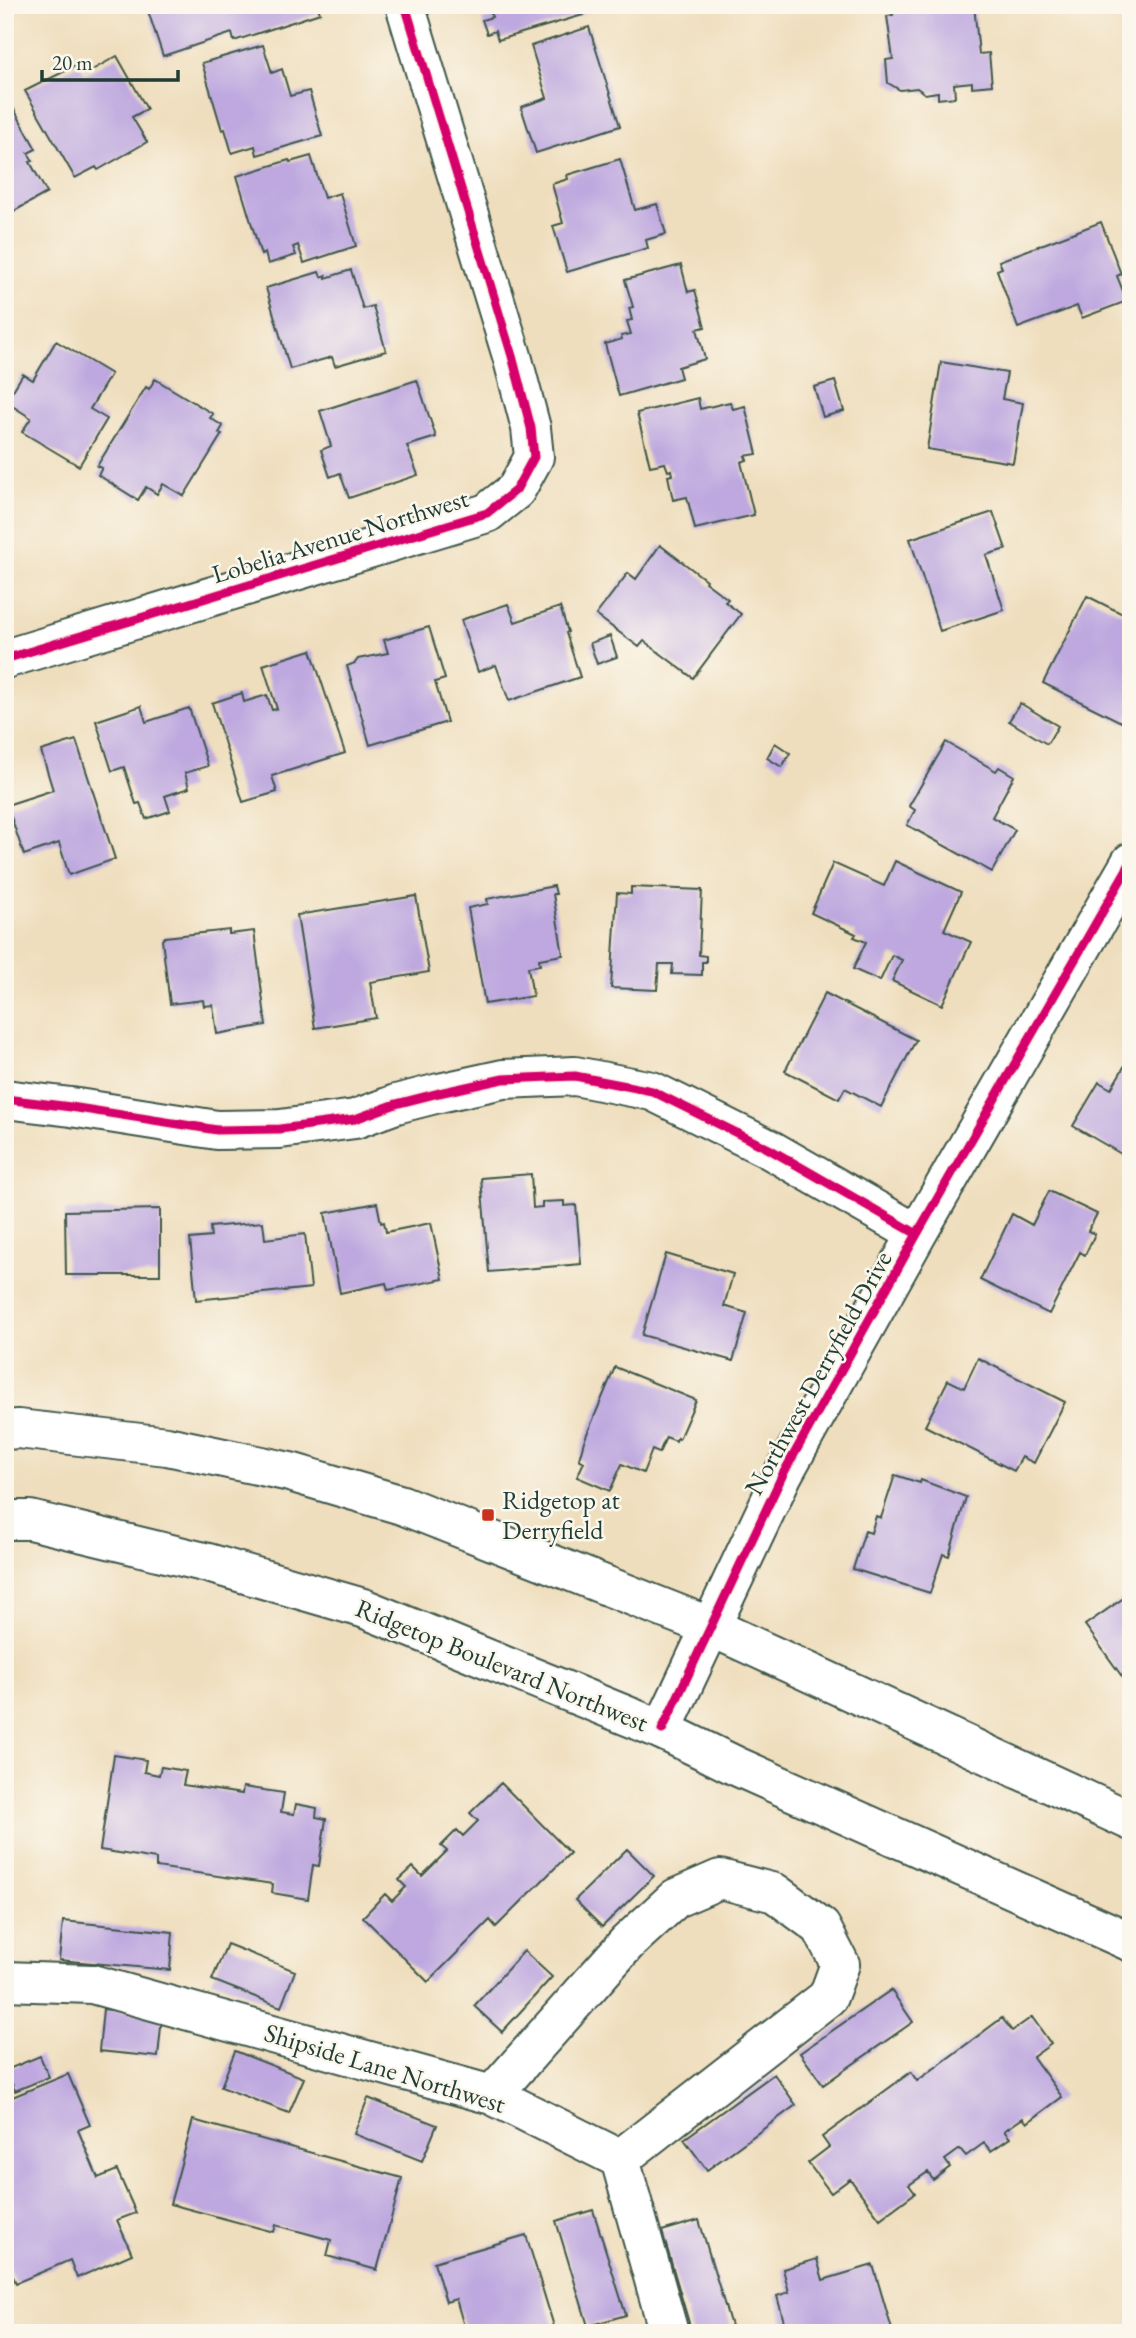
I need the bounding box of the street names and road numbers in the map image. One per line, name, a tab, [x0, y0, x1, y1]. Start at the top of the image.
street label: Lobelia Avenue Northwest	[208, 481, 472, 591]
street label: Northwest Derryfield Drive	[737, 1245, 899, 1501]
street label: Ridgetop Boulevard Northwest	[351, 1591, 653, 1739]
street label: Shipside Lane Northwest	[260, 2015, 510, 2121]

